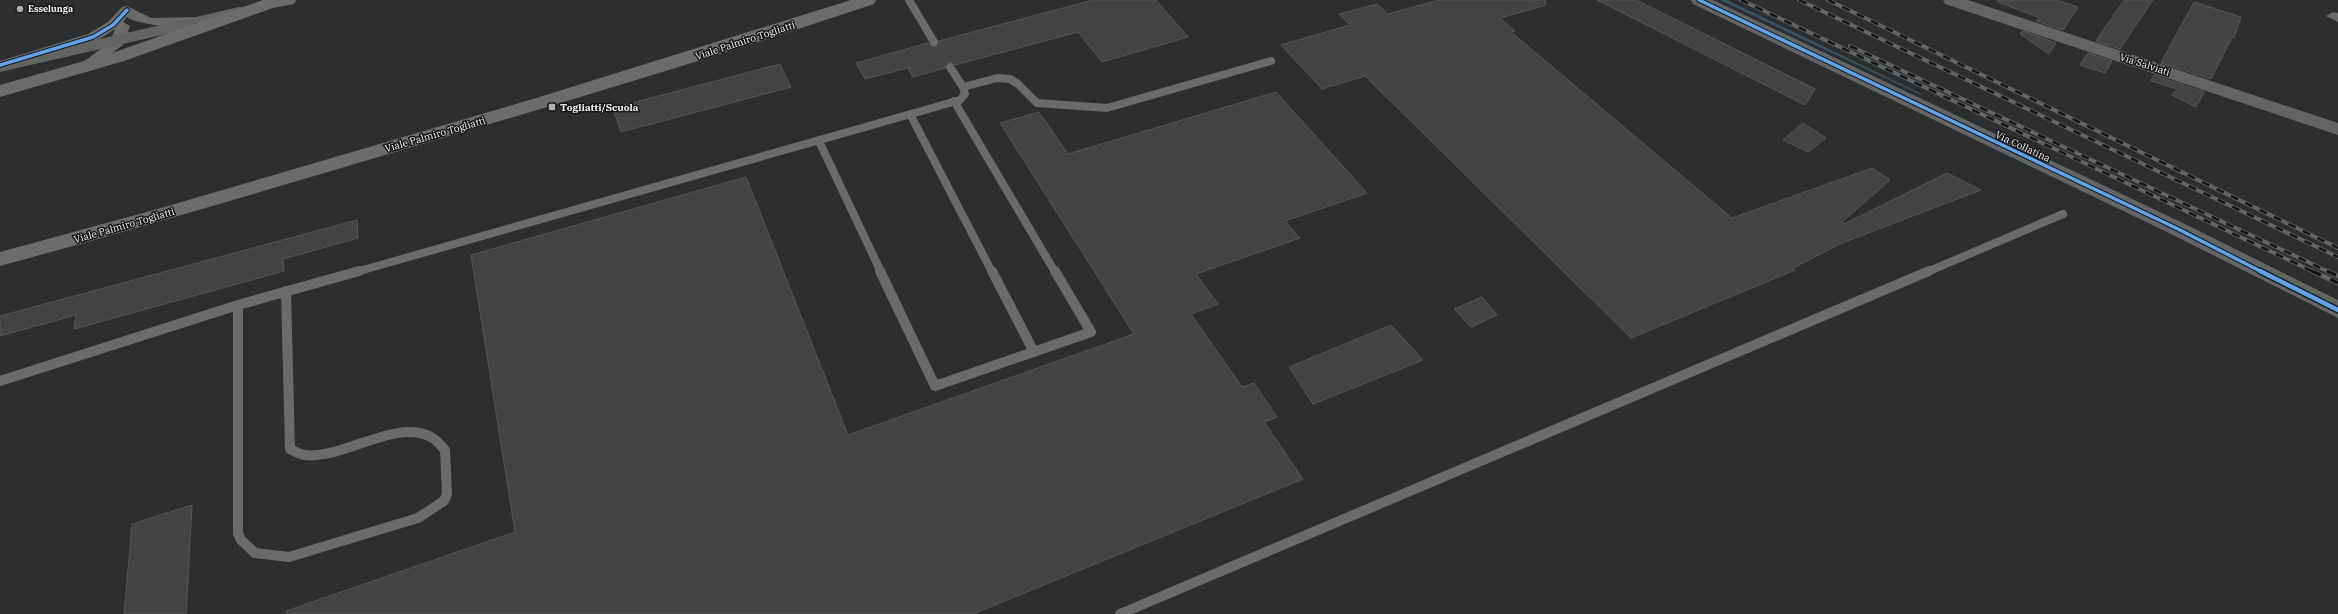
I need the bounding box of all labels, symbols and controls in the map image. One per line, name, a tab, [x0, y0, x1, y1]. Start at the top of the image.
place label: Esselunga	[28, 3, 73, 14]
marker: Esselunga	[15, 4, 25, 14]
street label: Viale Palmiro Togliatti	[694, 18, 797, 63]
street label: Via Salviati	[2118, 50, 2172, 79]
place label: Togliatti/Scuola	[560, 101, 639, 114]
marker: Togliatti/Scuola	[547, 102, 557, 112]
street label: Viale Palmiro Togliatti	[383, 114, 487, 155]
street label: Via Collatina	[1993, 128, 2053, 165]
street label: Viale Palmiro Togliatti	[72, 205, 176, 246]

